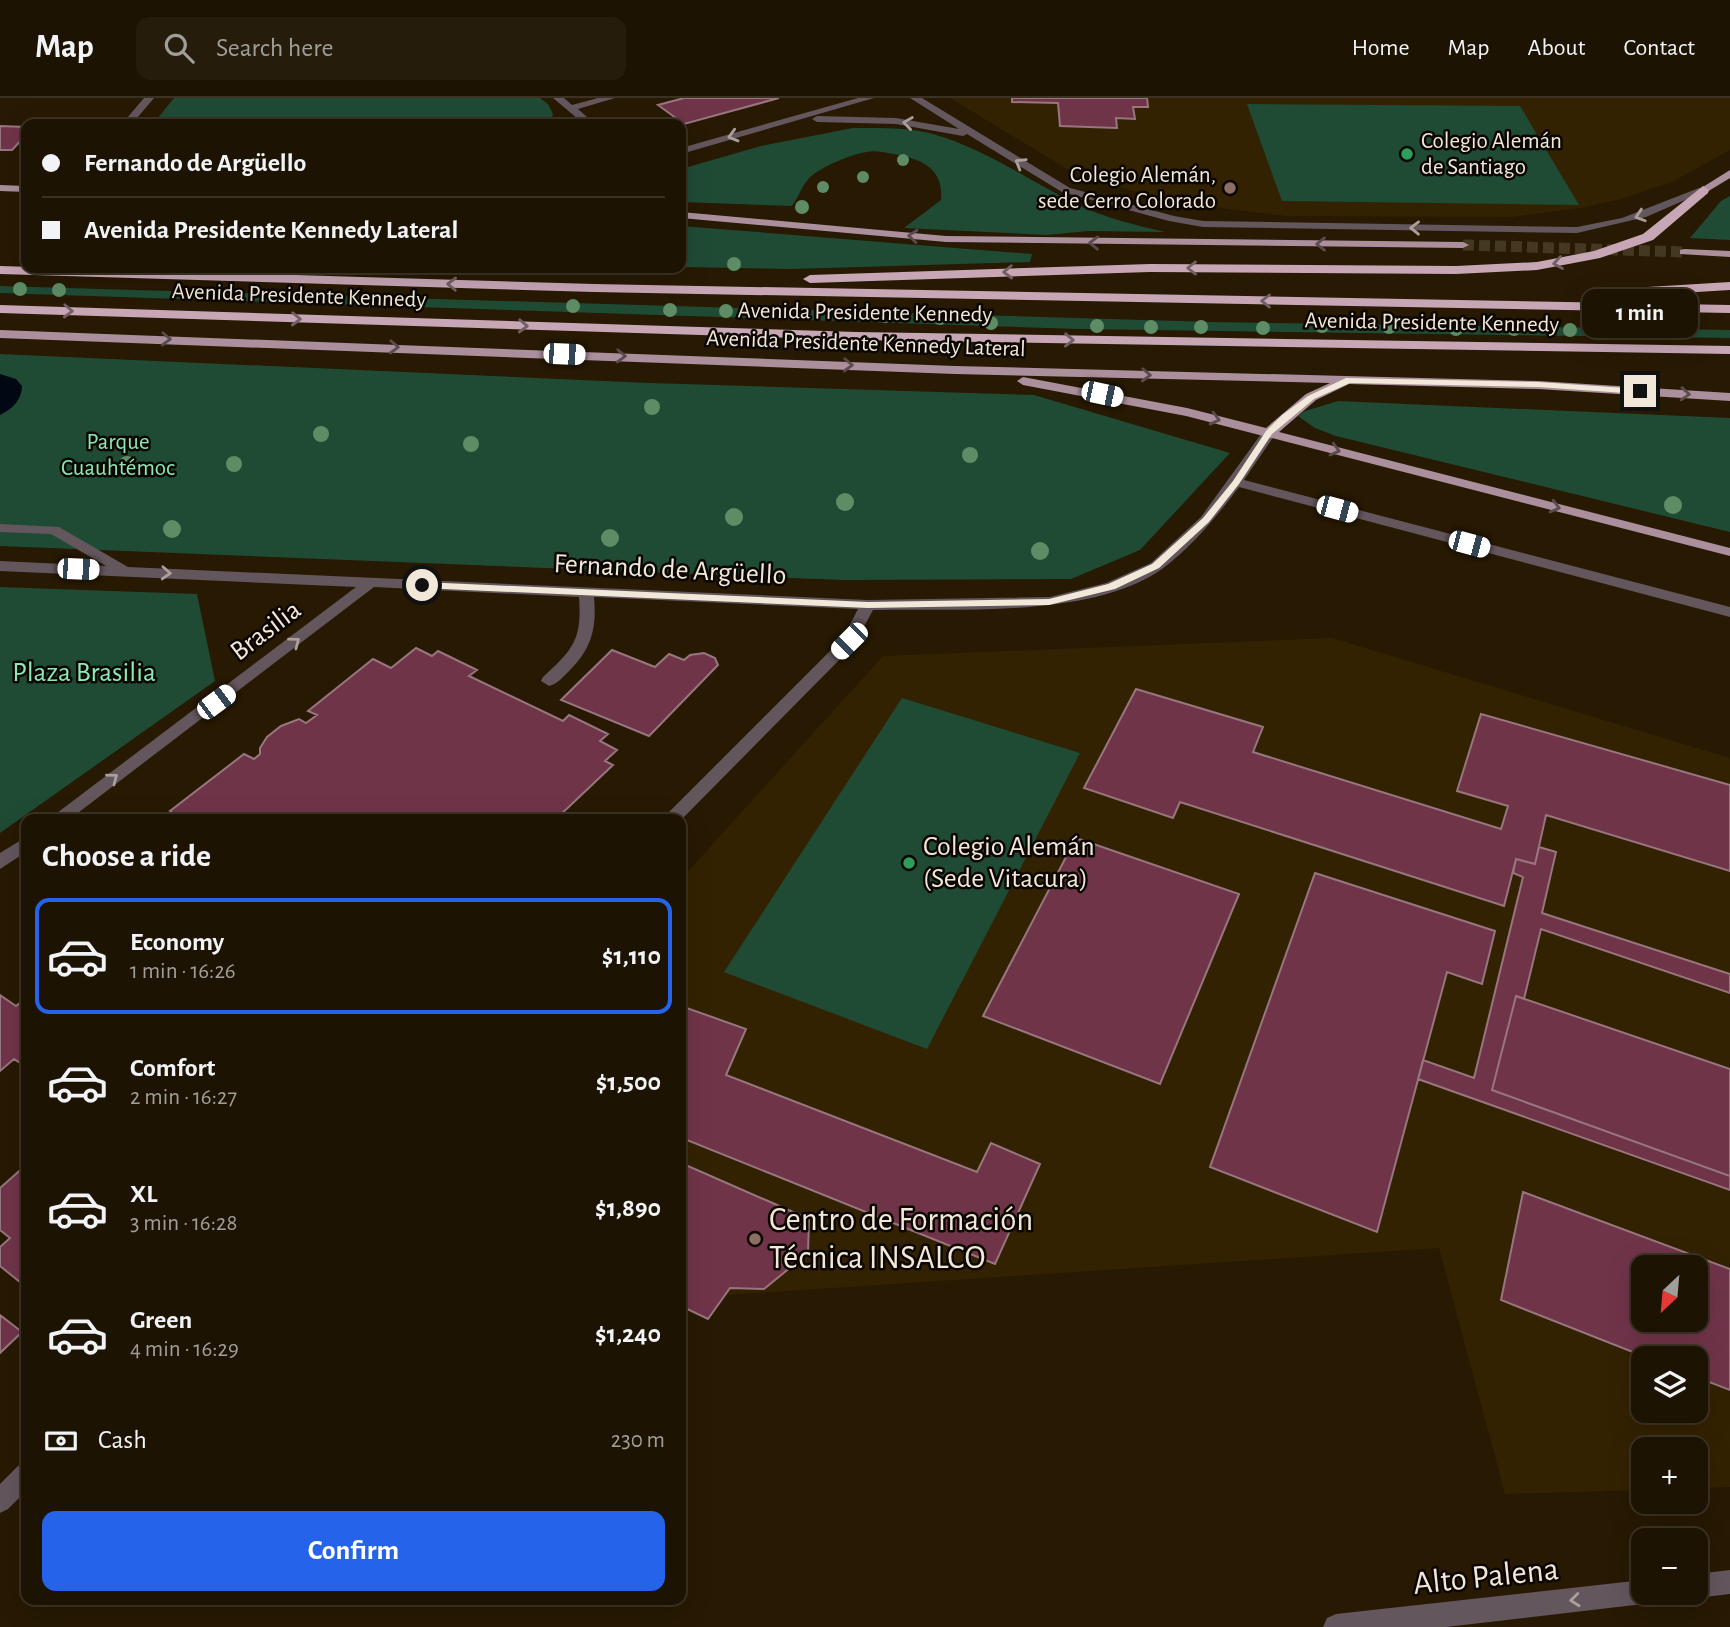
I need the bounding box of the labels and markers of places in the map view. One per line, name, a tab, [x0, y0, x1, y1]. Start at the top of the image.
place label: Colegio Alemán de Santiago	[1421, 130, 1562, 179]
marker: Colegio Alemán de Santiago	[1399, 146, 1415, 162]
place label: Colegio Alemán, sede Cerro Colorado	[1038, 164, 1216, 213]
marker: Colegio Alemán, sede Cerro Colorado	[1222, 180, 1238, 196]
place label: Colegio Alemán (Sede Vitacura)	[923, 833, 1095, 893]
marker: Colegio Alemán (Sede Vitacura)	[901, 855, 917, 871]
place label: Centro de Formación Técnica INSALCO	[769, 1204, 1033, 1275]
marker: Centro de Formación Técnica INSALCO	[747, 1231, 763, 1247]

